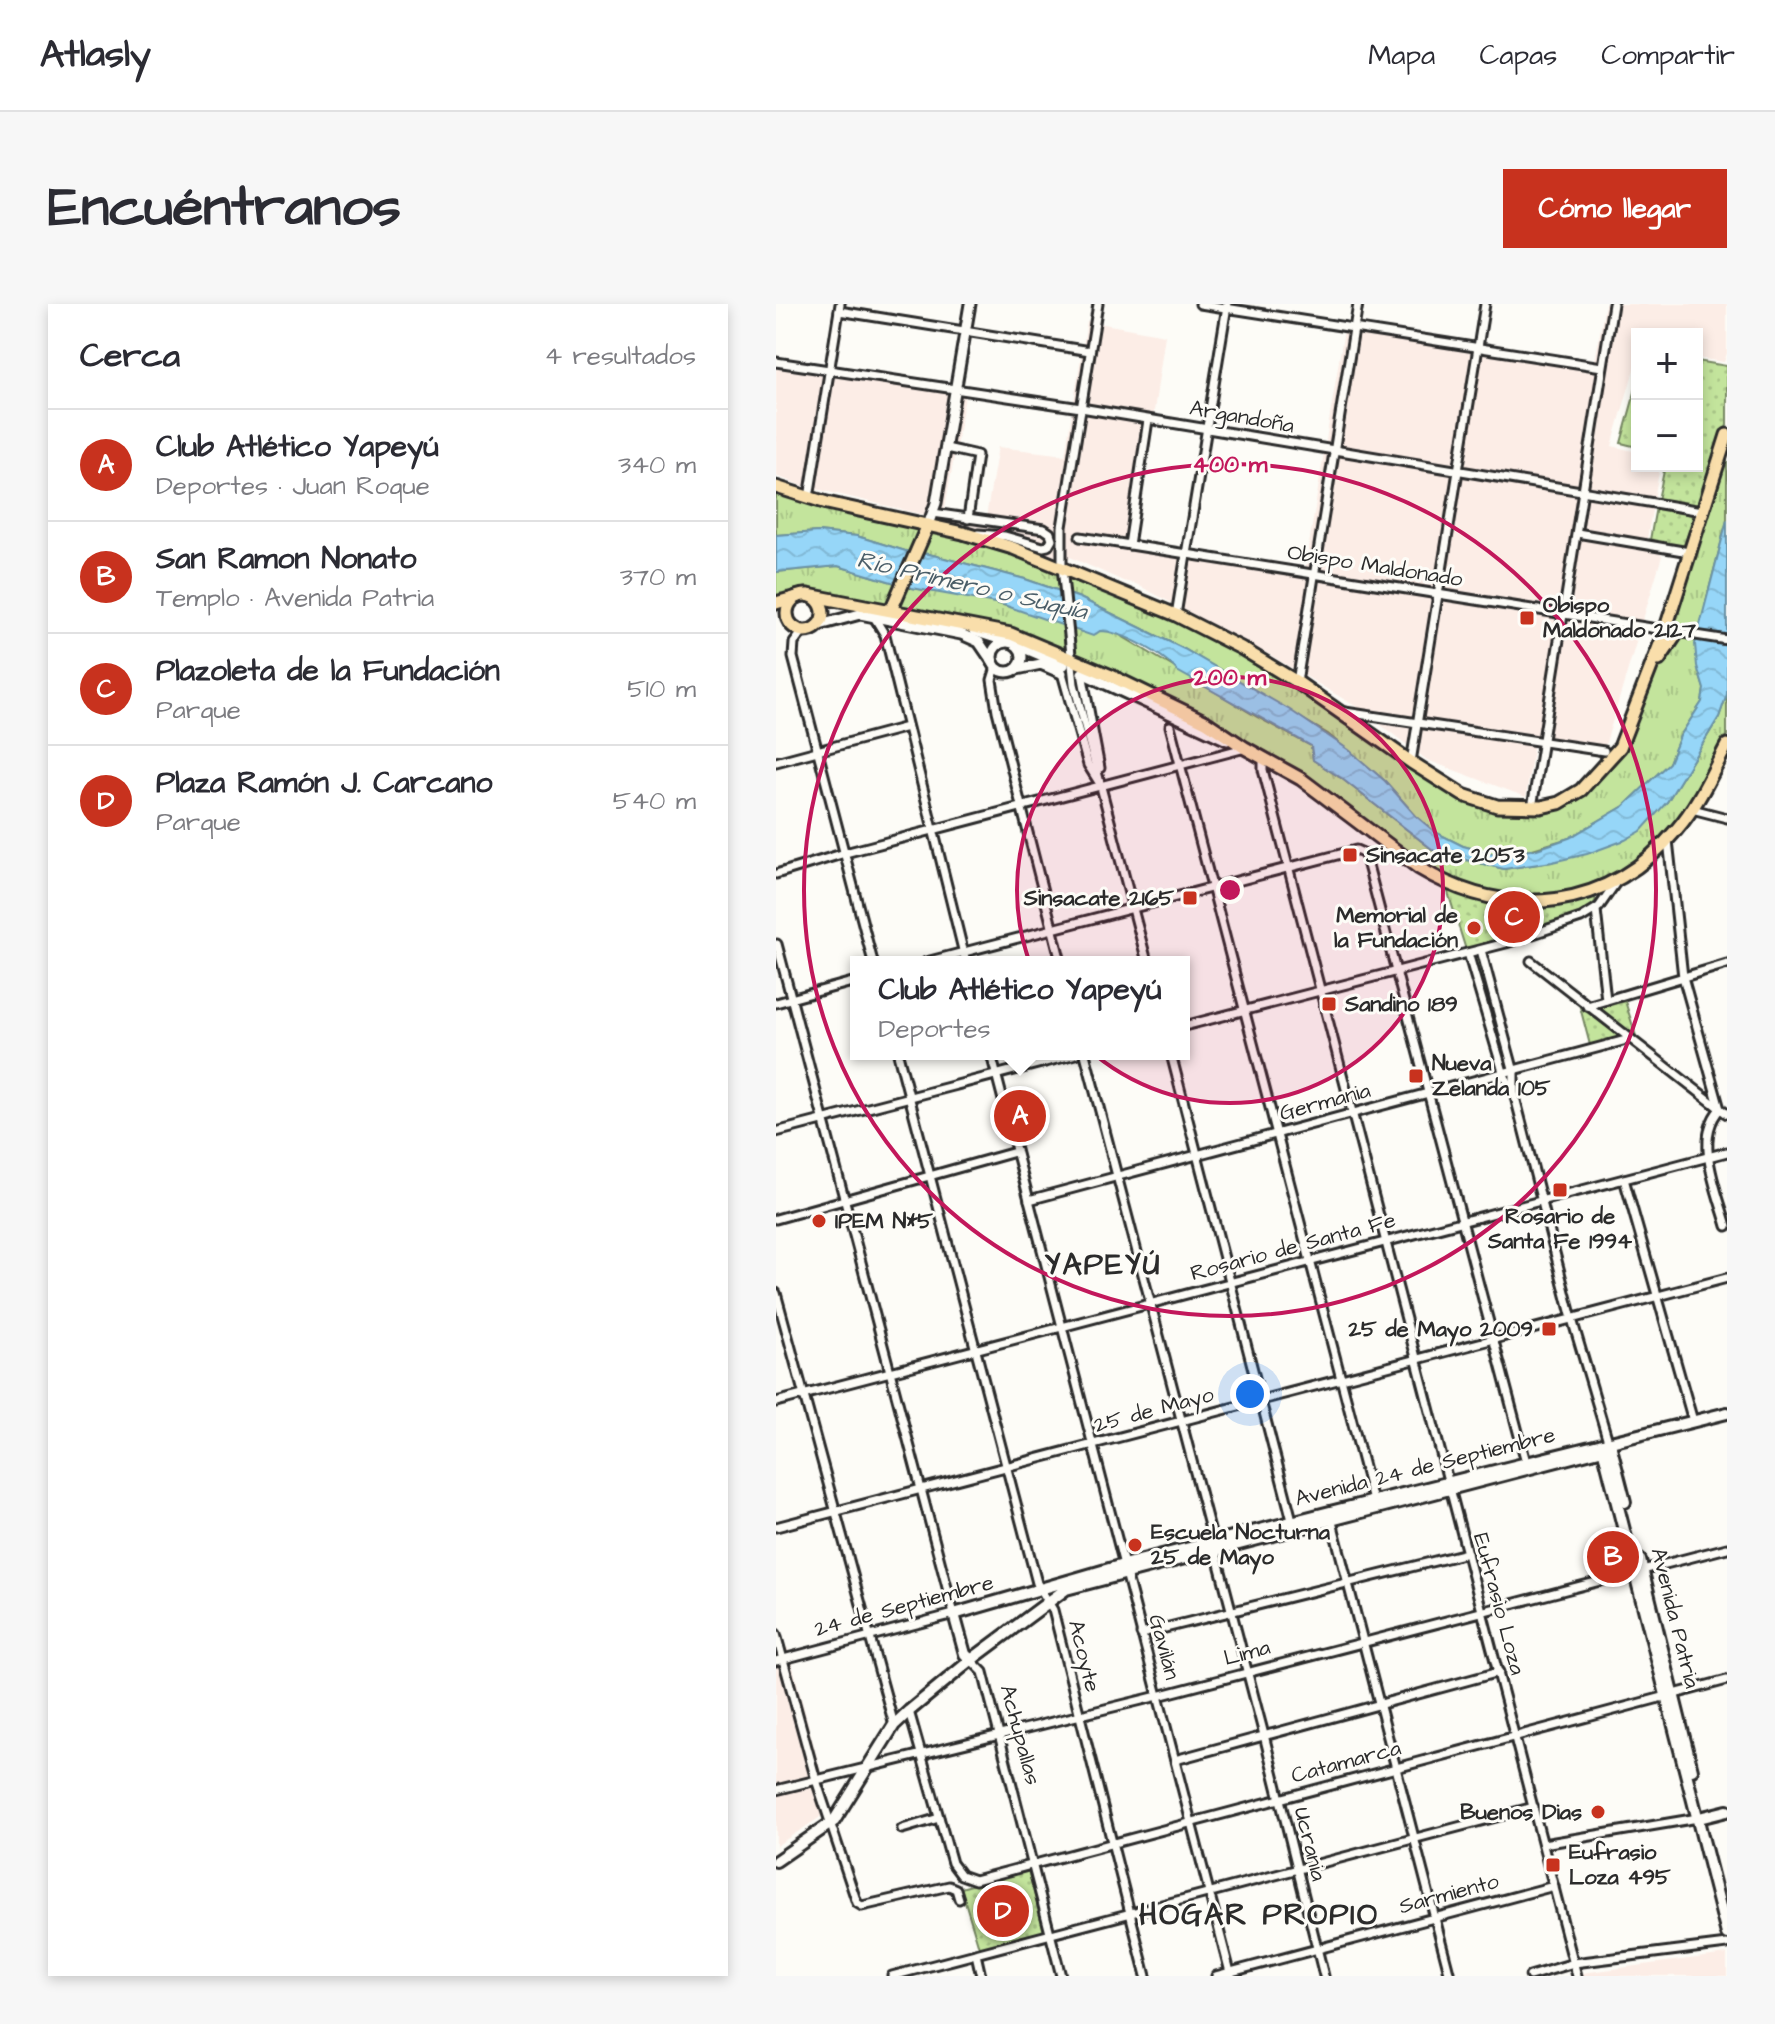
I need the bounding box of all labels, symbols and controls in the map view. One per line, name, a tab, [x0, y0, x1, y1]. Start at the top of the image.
text: Atlasly	[40, 29, 151, 81]
text: Mapa	[1368, 36, 1435, 75]
text: Capas	[1479, 36, 1557, 75]
text: Compartir	[1601, 36, 1735, 75]
text: Encuéntranos	[48, 169, 401, 247]
button: Cómo llegar	[1503, 169, 1727, 248]
map controls	[1631, 328, 1703, 472]
button: +	[1631, 328, 1703, 400]
text: Cerca	[80, 332, 180, 380]
text: 4 resultados	[544, 338, 696, 374]
street label: Argandoña	[1187, 393, 1297, 442]
button: −	[1631, 400, 1703, 472]
text: Club Atlético Yapeyú	[156, 426, 439, 468]
text: A	[98, 447, 114, 483]
text: 340 m	[618, 447, 696, 483]
text: 400 m	[1193, 448, 1268, 482]
text: Deportes · Juan Roque	[156, 468, 430, 504]
street label: Obispo Maldonado	[1285, 537, 1466, 595]
text: San Ramon Nonato	[156, 538, 416, 580]
water label: Río Primero o Suquía	[854, 543, 1092, 629]
text: B	[97, 559, 115, 595]
text: 370 m	[620, 559, 696, 595]
text: Templo · Avenida Patria	[156, 580, 434, 616]
place label: Obispo Maldonado 2127	[1543, 590, 1696, 646]
marker: Obispo Maldonado 2127	[1518, 609, 1536, 627]
text: Plazoleta de la Fundación	[156, 650, 500, 692]
text: 200 m	[1193, 661, 1266, 695]
text: C	[97, 671, 115, 707]
text: 510 m	[627, 671, 696, 707]
text: Parque	[156, 692, 241, 728]
text: Plaza Ramón J. Carcano	[156, 762, 492, 804]
text: D	[98, 783, 114, 819]
text: 540 m	[613, 783, 696, 819]
text: Parque	[156, 804, 241, 840]
place label: Sinsacate 2053	[1365, 840, 1525, 871]
marker: Sinsacate 2053	[1341, 846, 1359, 864]
centre of rings	[1216, 876, 1244, 904]
place label: Sinsacate 2165	[1023, 883, 1174, 914]
pin: C	[1488, 887, 1540, 947]
marker: Sinsacate 2165	[1181, 889, 1199, 907]
place label: Memorial de la Fundación	[1334, 900, 1458, 956]
marker: Memorial de la Fundación	[1465, 919, 1483, 937]
popup	[850, 956, 1190, 1060]
text: Club Atlético Yapeyú	[879, 969, 1161, 1011]
place label: Sandino 189	[1344, 989, 1458, 1020]
marker: Sandino 189	[1320, 995, 1338, 1013]
text: Deportes	[879, 1011, 991, 1047]
place label: Nueva Zelanda 105	[1432, 1048, 1551, 1104]
marker: Nueva Zelanda 105	[1407, 1067, 1425, 1085]
street label: Germania	[1276, 1075, 1374, 1129]
pin: A	[994, 1086, 1046, 1146]
marker: Rosario de Santa Fe 1994	[1551, 1181, 1569, 1199]
place label: Rosario de Santa Fe 1994	[1487, 1201, 1633, 1257]
street label: Rosario de Santa Fe	[1187, 1205, 1399, 1289]
place label: IPEM N*5	[835, 1206, 933, 1237]
marker: IPEM N*5	[810, 1212, 828, 1230]
district label: YAPEYÚ	[1045, 1244, 1162, 1286]
place label: 25 de Mayo 2009	[1348, 1314, 1533, 1347]
marker: 25 de Mayo 2009	[1540, 1320, 1558, 1338]
your location	[1230, 1374, 1270, 1414]
street label: 25 de Mayo	[1091, 1379, 1218, 1442]
street label: Avenida 24 de Septiembre	[1292, 1420, 1559, 1514]
place label: Escuela Nocturna 25 de Mayo	[1150, 1517, 1331, 1575]
pin: B	[1587, 1527, 1639, 1587]
street label: Eufrasio Loza	[1465, 1530, 1533, 1678]
marker: Escuela Nocturna 25 de Mayo	[1126, 1536, 1144, 1554]
street label: Avenida Patria	[1643, 1544, 1707, 1692]
street label: 24 de Septiembre	[811, 1567, 997, 1645]
street label: Gavilán	[1140, 1611, 1188, 1683]
street label: Acoyte	[1059, 1617, 1108, 1696]
street label: Lima	[1220, 1632, 1274, 1674]
street label: Achupallas	[992, 1681, 1048, 1789]
street label: Catamarca	[1288, 1732, 1404, 1792]
place label: Buenos Dias	[1460, 1797, 1582, 1828]
marker: Buenos Dias	[1589, 1803, 1607, 1821]
street label: Ucrania	[1286, 1804, 1334, 1884]
place label: Eufrasio Loza 495	[1569, 1837, 1671, 1893]
marker: Eufrasio Loza 495	[1544, 1856, 1562, 1874]
street label: Sarmiento	[1396, 1866, 1503, 1922]
pin: D	[977, 1881, 1029, 1941]
district label: HOGAR PROPIO	[1139, 1894, 1379, 1936]

